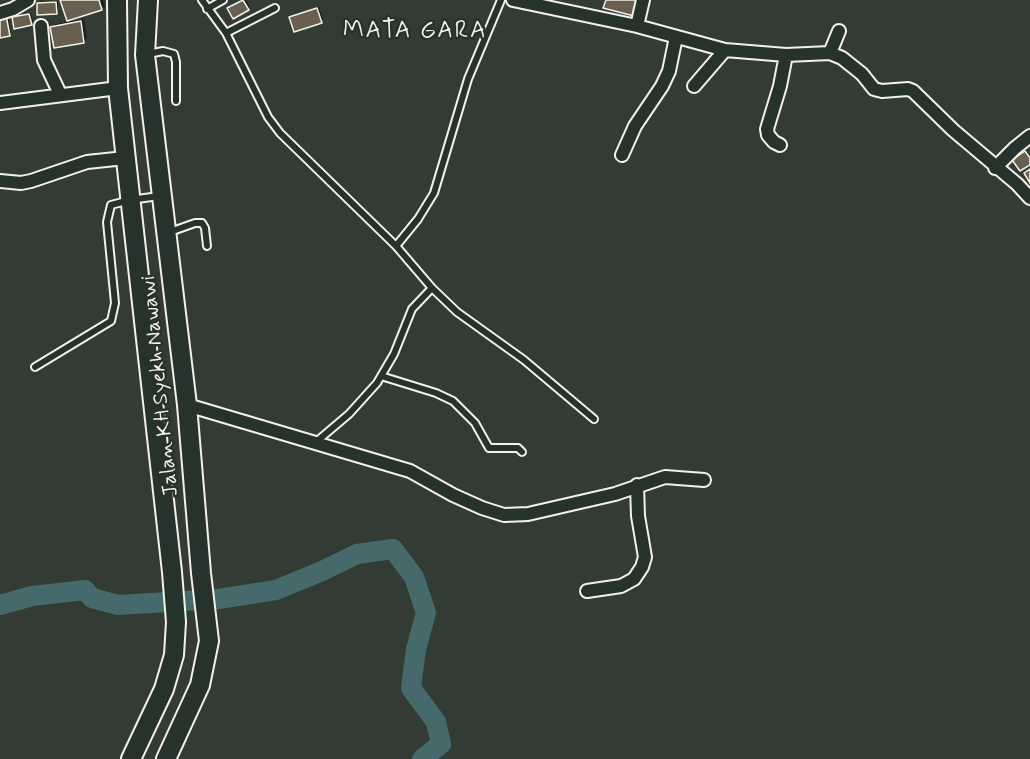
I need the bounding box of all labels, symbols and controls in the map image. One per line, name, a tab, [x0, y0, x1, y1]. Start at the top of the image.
district label: MATA GARA	[342, 18, 488, 46]
street label: Jalan KH Syekh Nawawi	[137, 274, 185, 498]

